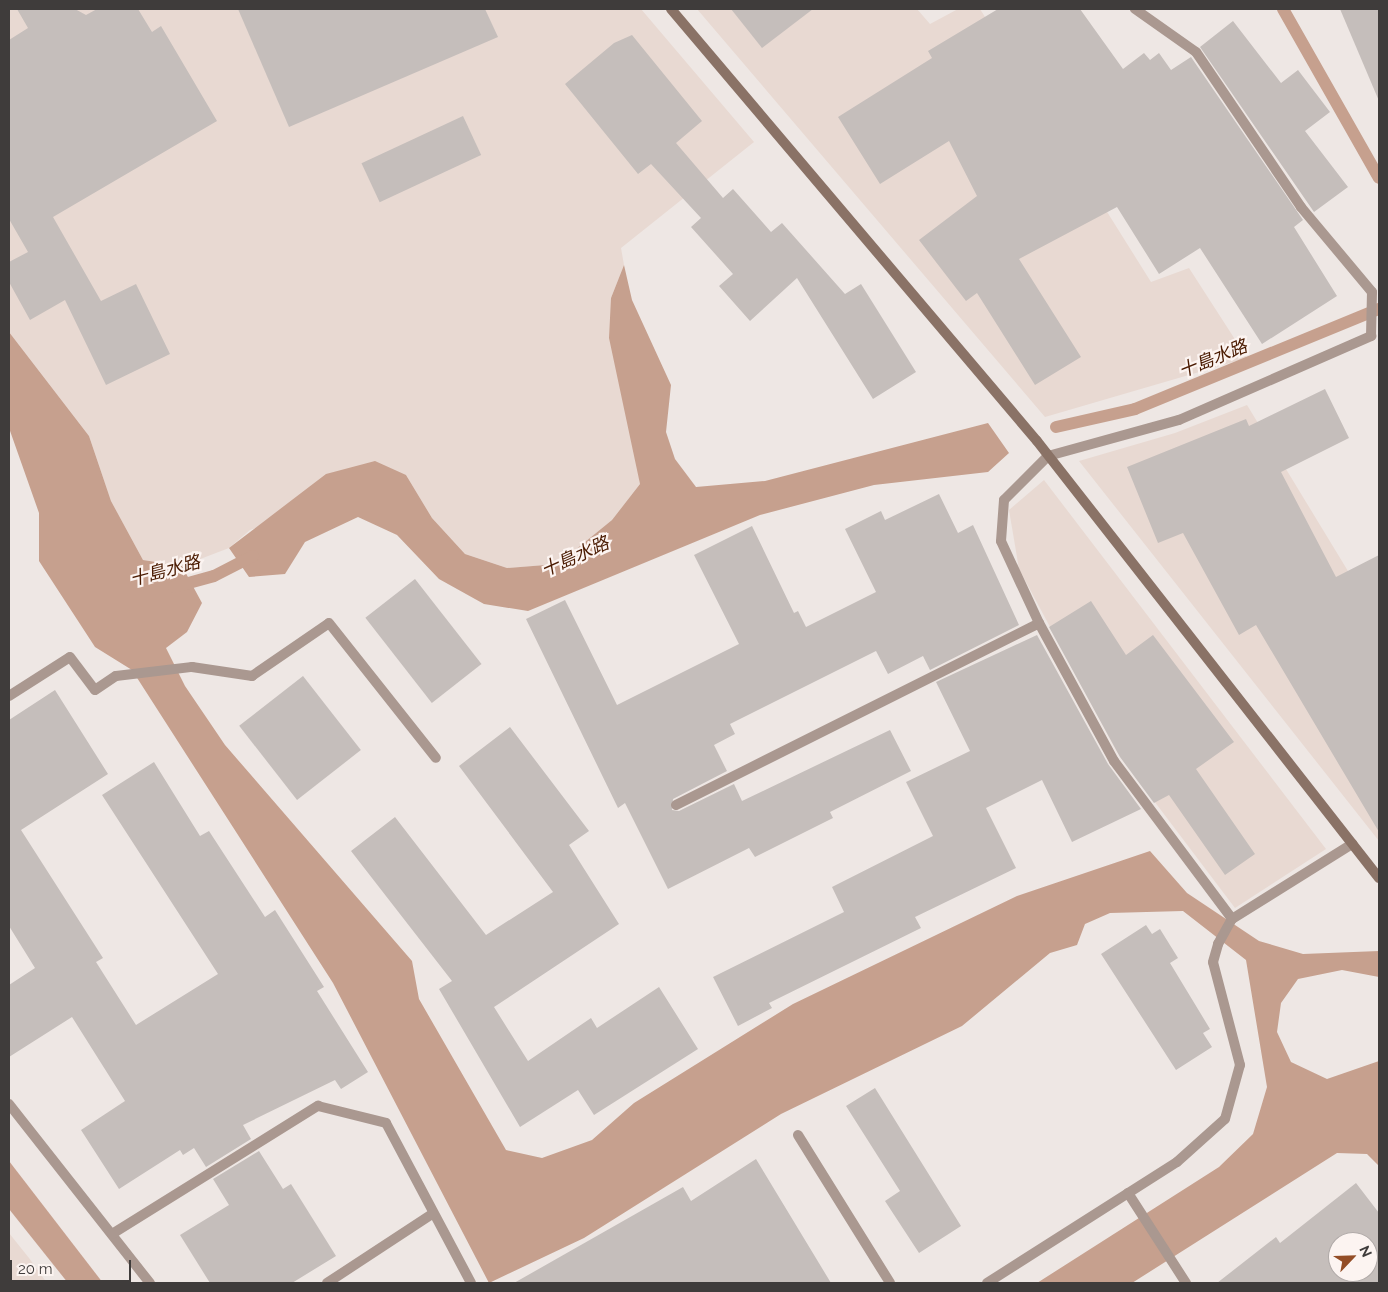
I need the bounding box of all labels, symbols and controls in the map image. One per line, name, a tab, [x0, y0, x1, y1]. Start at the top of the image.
water label: 十島水路	[1176, 336, 1250, 382]
water label: 十島水路	[538, 532, 612, 582]
water label: 十島水路	[127, 551, 203, 591]
north arrow	[1328, 1232, 1378, 1282]
text: N	[1356, 1243, 1375, 1259]
scale bar	[12, 1250, 134, 1282]
text: 20 m	[18, 1260, 53, 1278]

